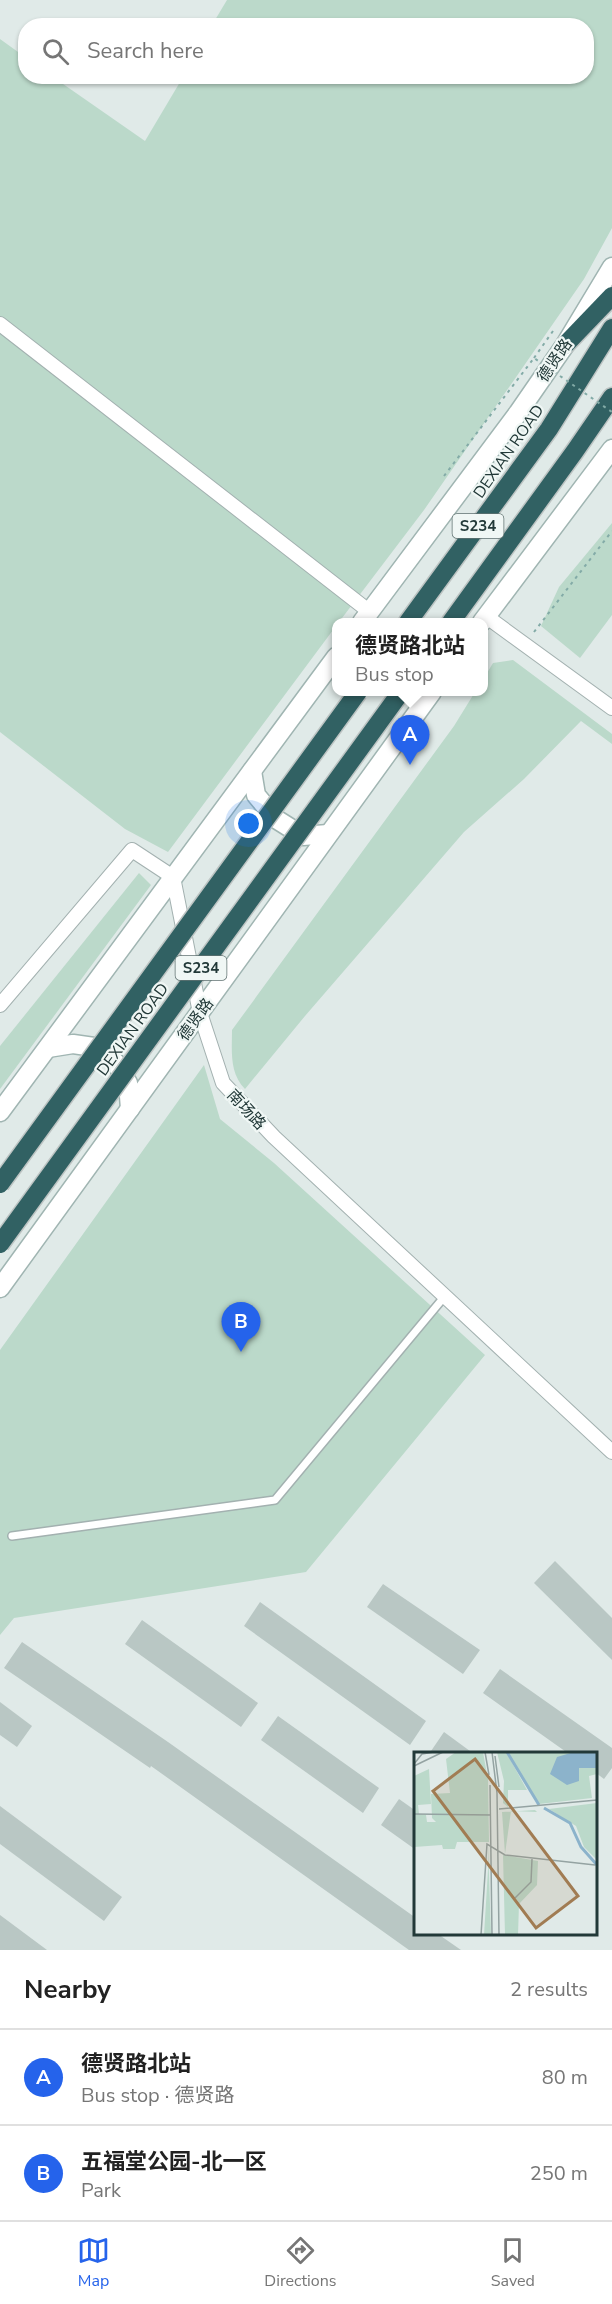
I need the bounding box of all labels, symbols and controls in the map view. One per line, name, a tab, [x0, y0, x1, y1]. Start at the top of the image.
search box	[18, 18, 594, 84]
icon: search	[39, 35, 72, 68]
text: Search here	[87, 36, 204, 66]
street label: 德贤路	[532, 335, 577, 387]
street label: DEXIAN ROAD	[468, 400, 549, 503]
road number: S234	[452, 514, 504, 538]
popup	[332, 618, 488, 696]
text: 德贤路北站	[355, 631, 465, 661]
text: Bus stop	[355, 661, 434, 688]
pin: A	[390, 716, 430, 765]
your location	[234, 809, 263, 838]
road number: S234	[176, 956, 226, 980]
street label: DEXIAN ROAD	[92, 979, 174, 1080]
street label: 德贤路	[173, 994, 219, 1045]
street label: 南场路	[222, 1085, 271, 1135]
pin: B	[222, 1302, 260, 1352]
inset map	[414, 1752, 597, 1935]
text: Nearby	[24, 1972, 111, 2007]
text: 2 results	[510, 1976, 588, 2003]
text: 德贤路北站	[81, 2049, 191, 2079]
text: A	[36, 2064, 51, 2091]
text: 80 m	[542, 2064, 588, 2091]
text: Bus stop · 德贤路	[81, 2082, 235, 2109]
text: 五福堂公园-北一区	[81, 2147, 267, 2177]
text: B	[37, 2160, 50, 2187]
text: 250 m	[530, 2160, 588, 2187]
text: Park	[81, 2177, 121, 2204]
tab: Map	[77, 2234, 110, 2292]
tab: Directions	[264, 2234, 336, 2292]
tab: Saved	[491, 2234, 535, 2292]

